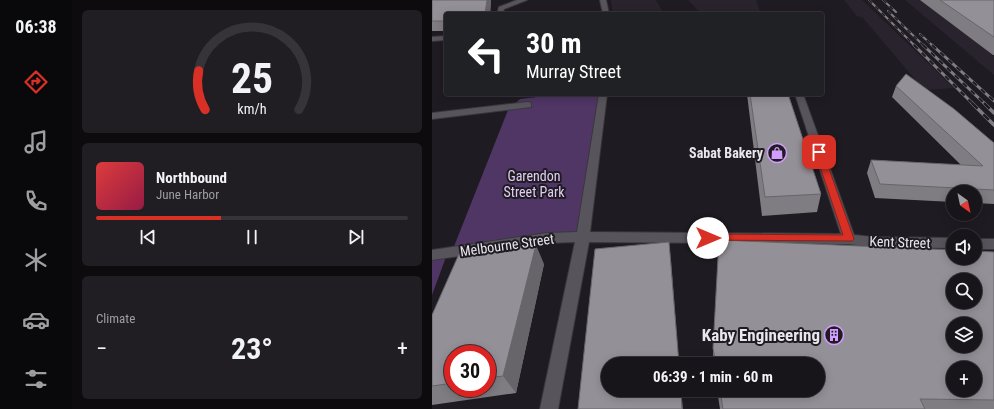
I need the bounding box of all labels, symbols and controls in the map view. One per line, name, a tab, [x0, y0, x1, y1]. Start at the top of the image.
text: 06:38	[15, 16, 57, 37]
text: 30 m	[526, 27, 582, 60]
icon: left	[460, 28, 512, 80]
text: 25	[231, 53, 273, 102]
text: Murray Street	[526, 61, 621, 82]
icon: directions	[22, 68, 50, 96]
text: km/h	[237, 100, 267, 116]
icon: music	[22, 128, 50, 156]
pin	[802, 135, 836, 169]
icon: arrive	[808, 141, 830, 163]
shop icon: Sabat Bakery	[766, 142, 788, 164]
place label: Sabat Bakery	[689, 145, 764, 161]
park label: Garendon Street Park	[504, 168, 565, 200]
text: Northbound	[156, 169, 227, 187]
north arrow	[946, 185, 982, 221]
map controls	[946, 185, 982, 397]
icon: phone	[22, 187, 50, 215]
text: June Harbor	[156, 187, 219, 202]
position arrow	[687, 217, 729, 259]
icon: previous	[137, 226, 159, 248]
icon: pause	[241, 226, 263, 248]
icon: next	[345, 226, 367, 248]
button: sound	[946, 229, 982, 265]
street label: Melbourne Street	[459, 230, 555, 260]
street label: Kent Street	[869, 233, 931, 251]
icon: climate	[22, 246, 50, 274]
button: search	[946, 273, 982, 309]
icon: car	[22, 306, 50, 334]
text: Climate	[96, 311, 135, 326]
button: layers	[946, 317, 982, 353]
building icon: Kaby Engineering	[823, 324, 845, 346]
place label: Kaby Engineering	[702, 325, 820, 345]
text: 23°	[231, 331, 273, 366]
text: −	[96, 336, 107, 361]
text: +	[397, 336, 408, 361]
speed limit sign: 30	[444, 345, 496, 397]
button: +	[946, 361, 982, 397]
icon: filters	[22, 365, 50, 393]
text: 06:39 · 1 min · 60 m	[653, 368, 773, 386]

